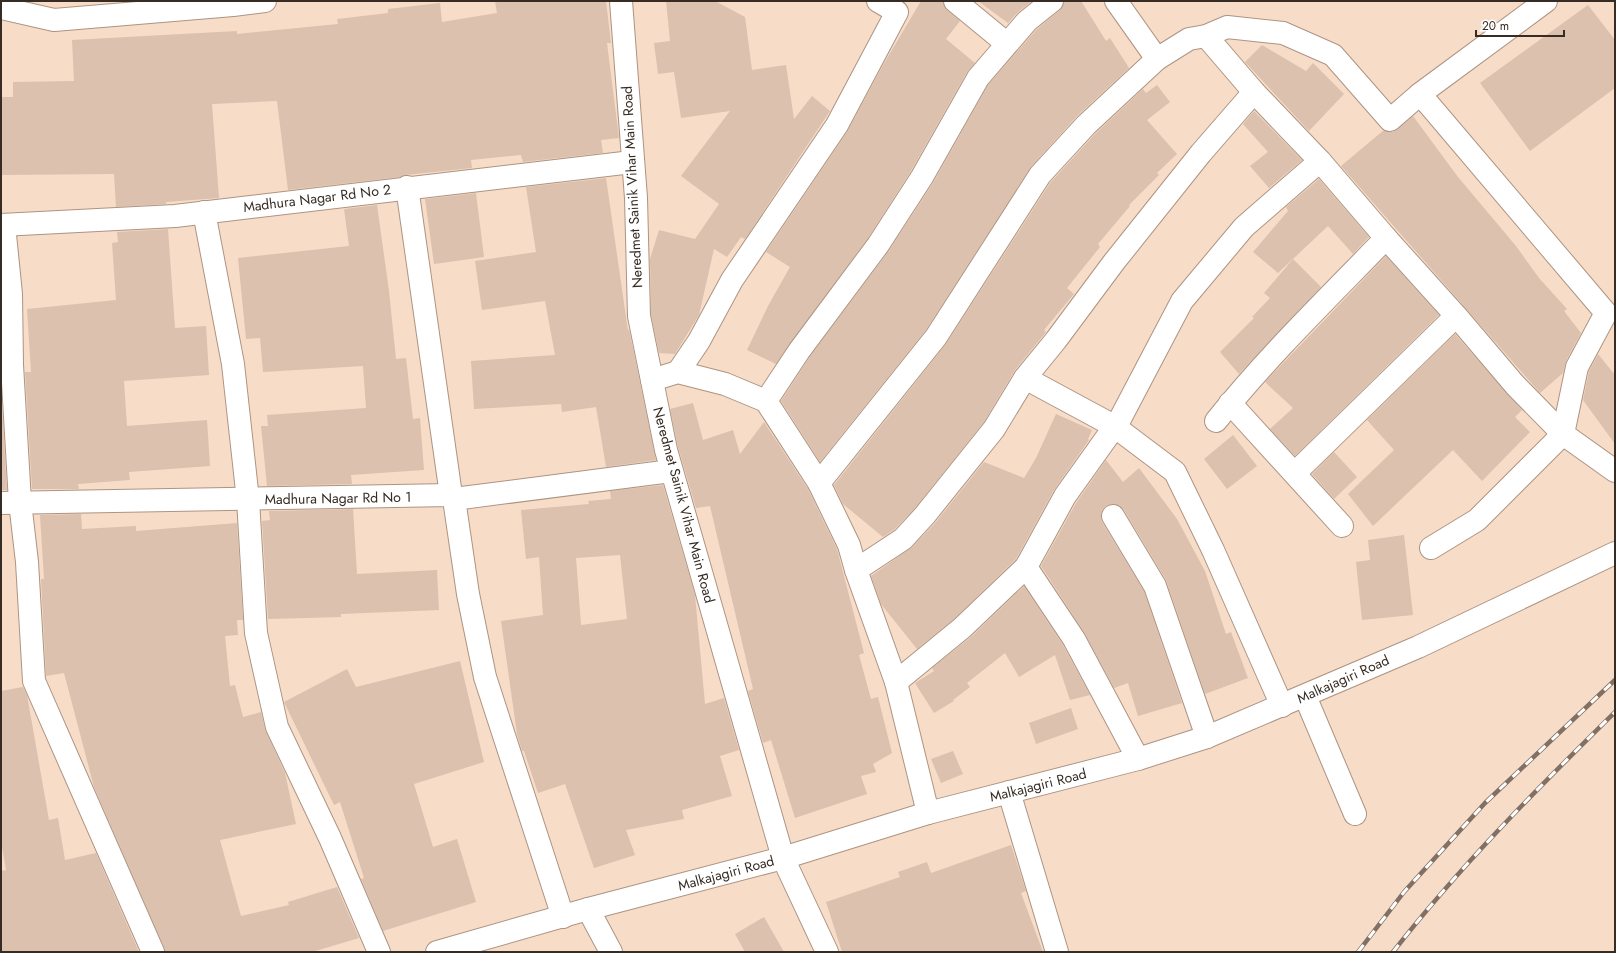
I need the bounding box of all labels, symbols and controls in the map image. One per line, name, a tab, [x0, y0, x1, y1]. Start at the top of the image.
scale bar	[1476, 12, 1564, 38]
text: 20 m	[1482, 17, 1509, 35]
street label: Neredmet Sainik Vihar Main Road	[617, 85, 647, 289]
street label: Madhura Nagar Rd No 2	[242, 179, 392, 217]
street label: Neredmet Sainik Vihar Main Road	[648, 405, 720, 605]
street label: Madhura Nagar Rd No 1	[264, 487, 412, 509]
street label: Malkajagiri Road	[1294, 650, 1392, 708]
street label: Malkajagiri Road	[988, 763, 1088, 807]
street label: Malkajagiri Road	[676, 851, 776, 895]

